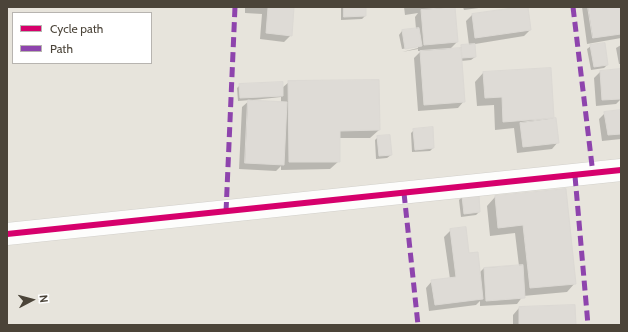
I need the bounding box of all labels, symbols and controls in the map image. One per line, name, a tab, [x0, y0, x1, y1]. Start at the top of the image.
legend	[12, 12, 152, 64]
text: Cycle path	[50, 21, 103, 36]
text: Path	[50, 41, 73, 56]
north arrow	[12, 280, 52, 320]
text: N	[37, 294, 51, 303]

